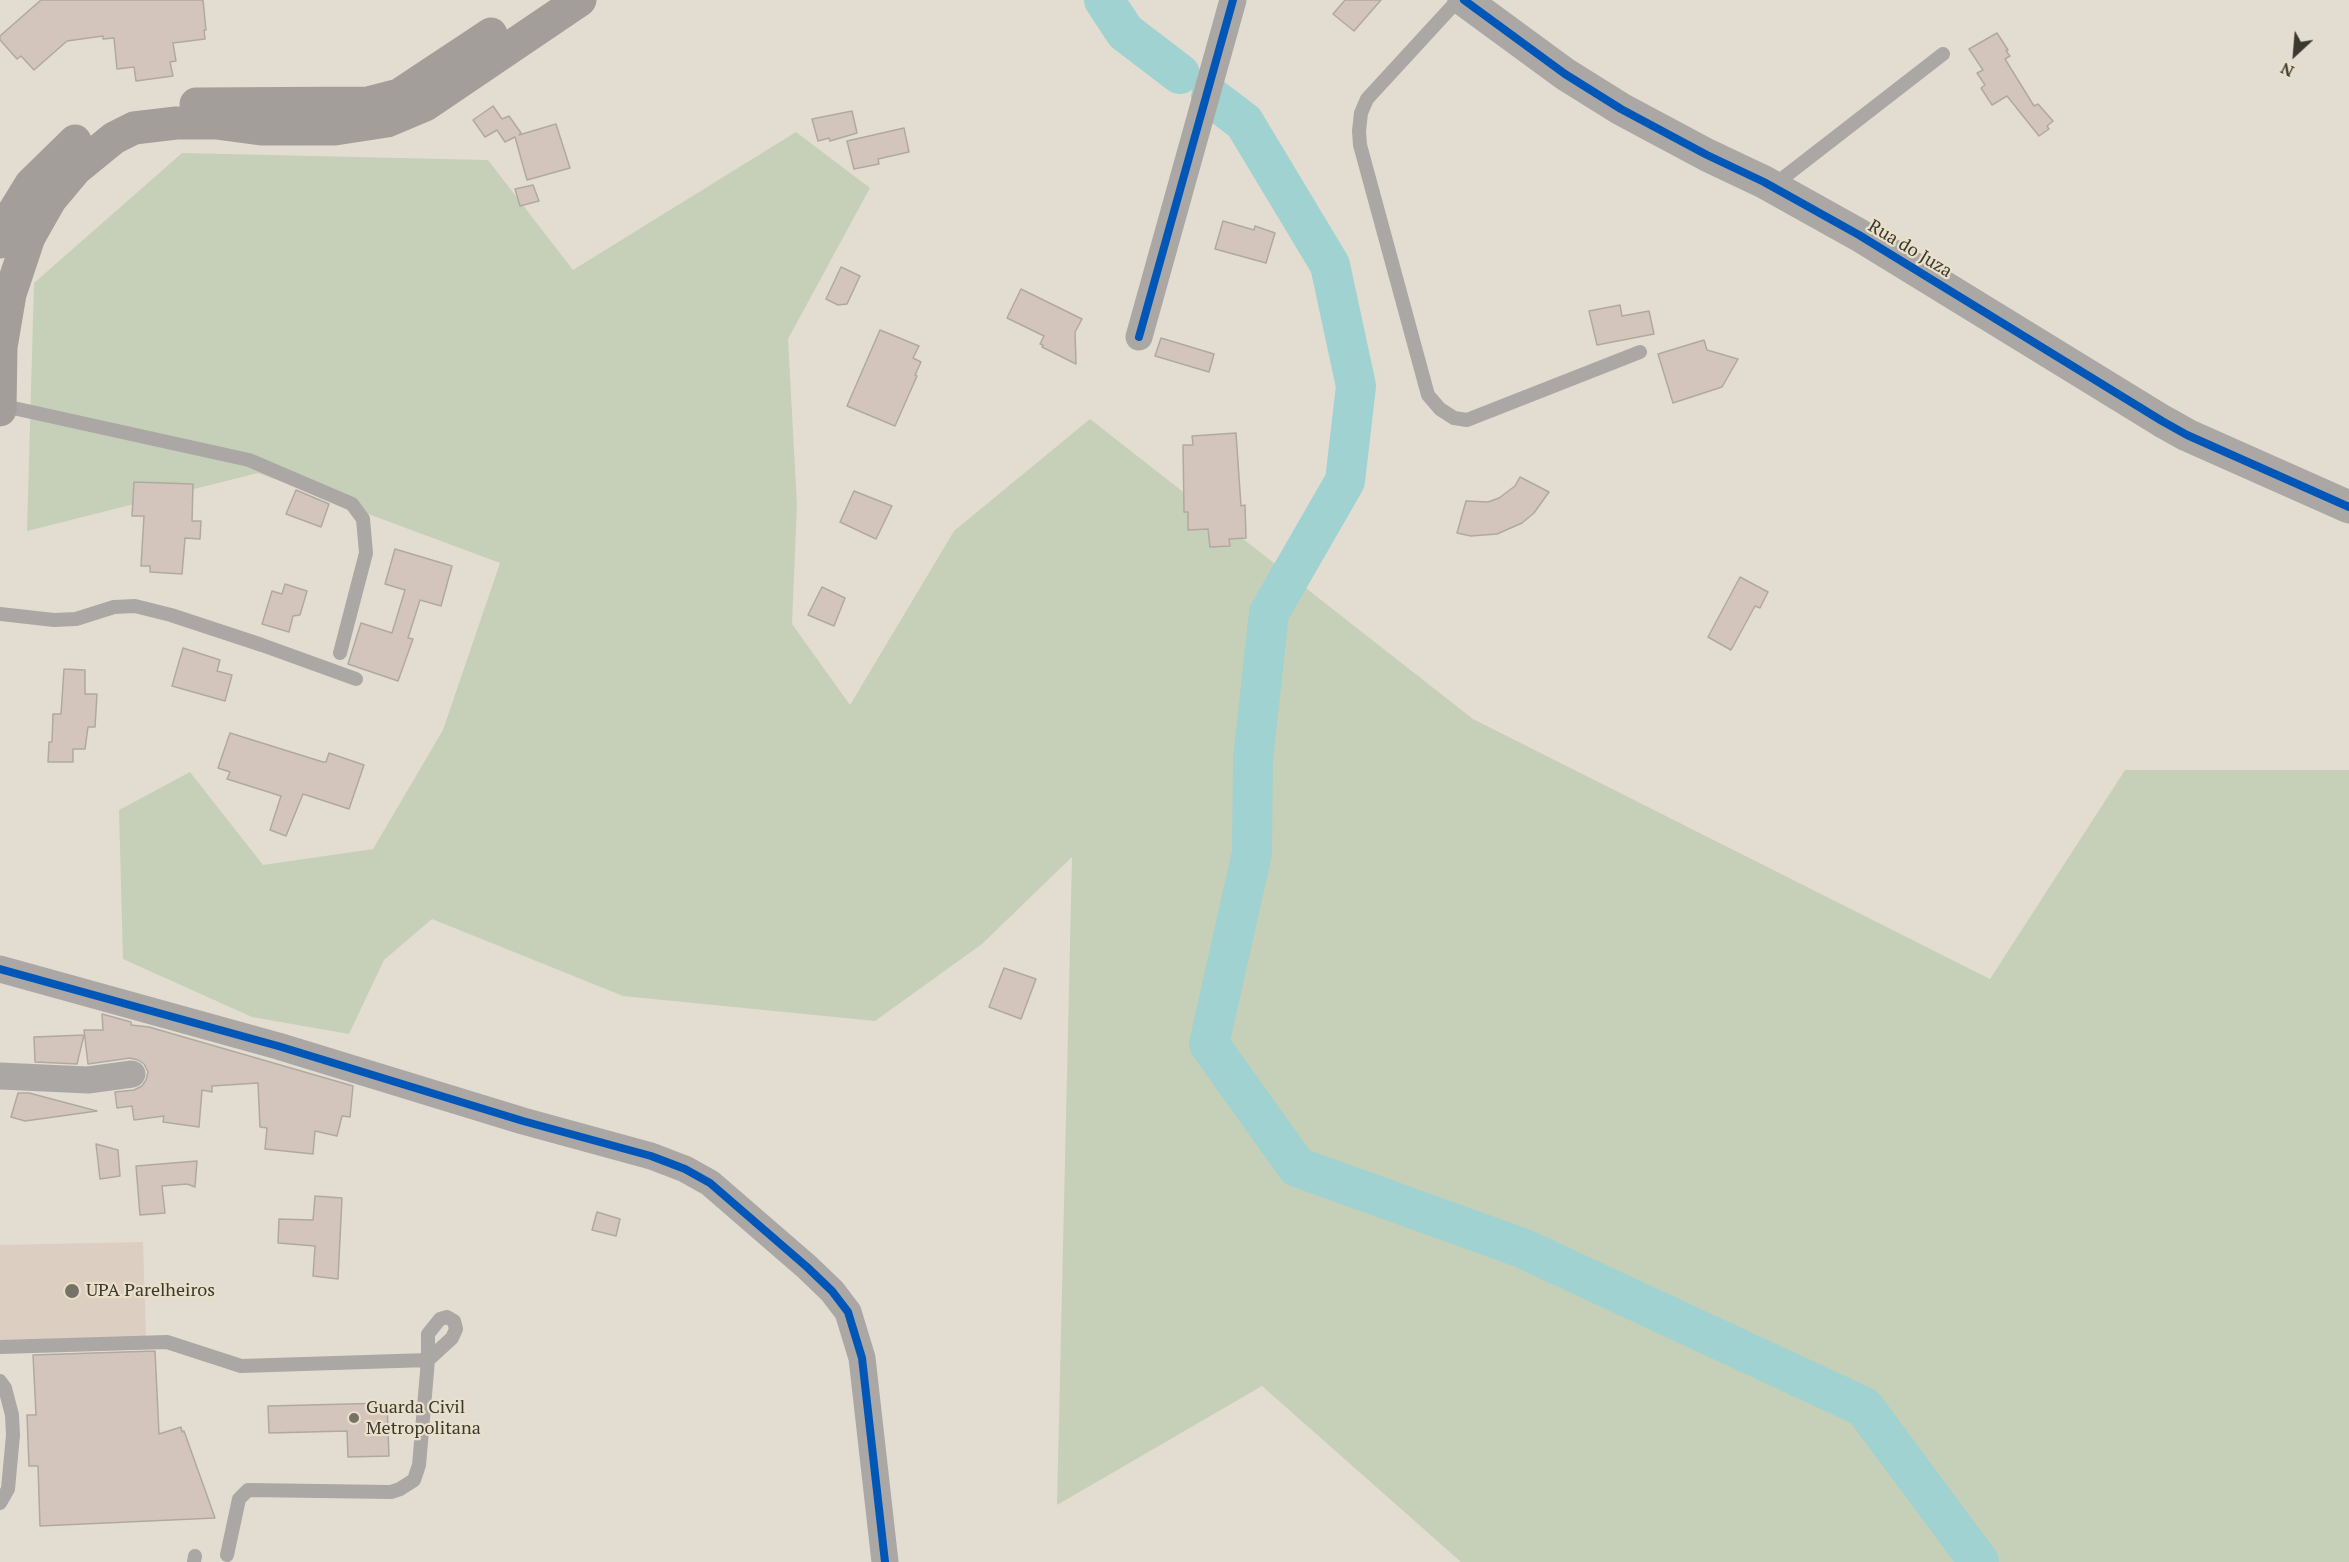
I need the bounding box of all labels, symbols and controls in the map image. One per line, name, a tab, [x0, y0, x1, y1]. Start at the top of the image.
north arrow	[2265, 24, 2325, 84]
text: N	[2277, 58, 2297, 83]
street label: Rua do Juza	[1864, 216, 1956, 282]
place label: UPA Parelheiros	[86, 1280, 215, 1302]
marker: UPA Parelheiros	[63, 1282, 81, 1300]
place label: Guarda Civil Metropolitana	[366, 1397, 481, 1440]
marker: Guarda Civil Metropolitana	[347, 1411, 361, 1425]

